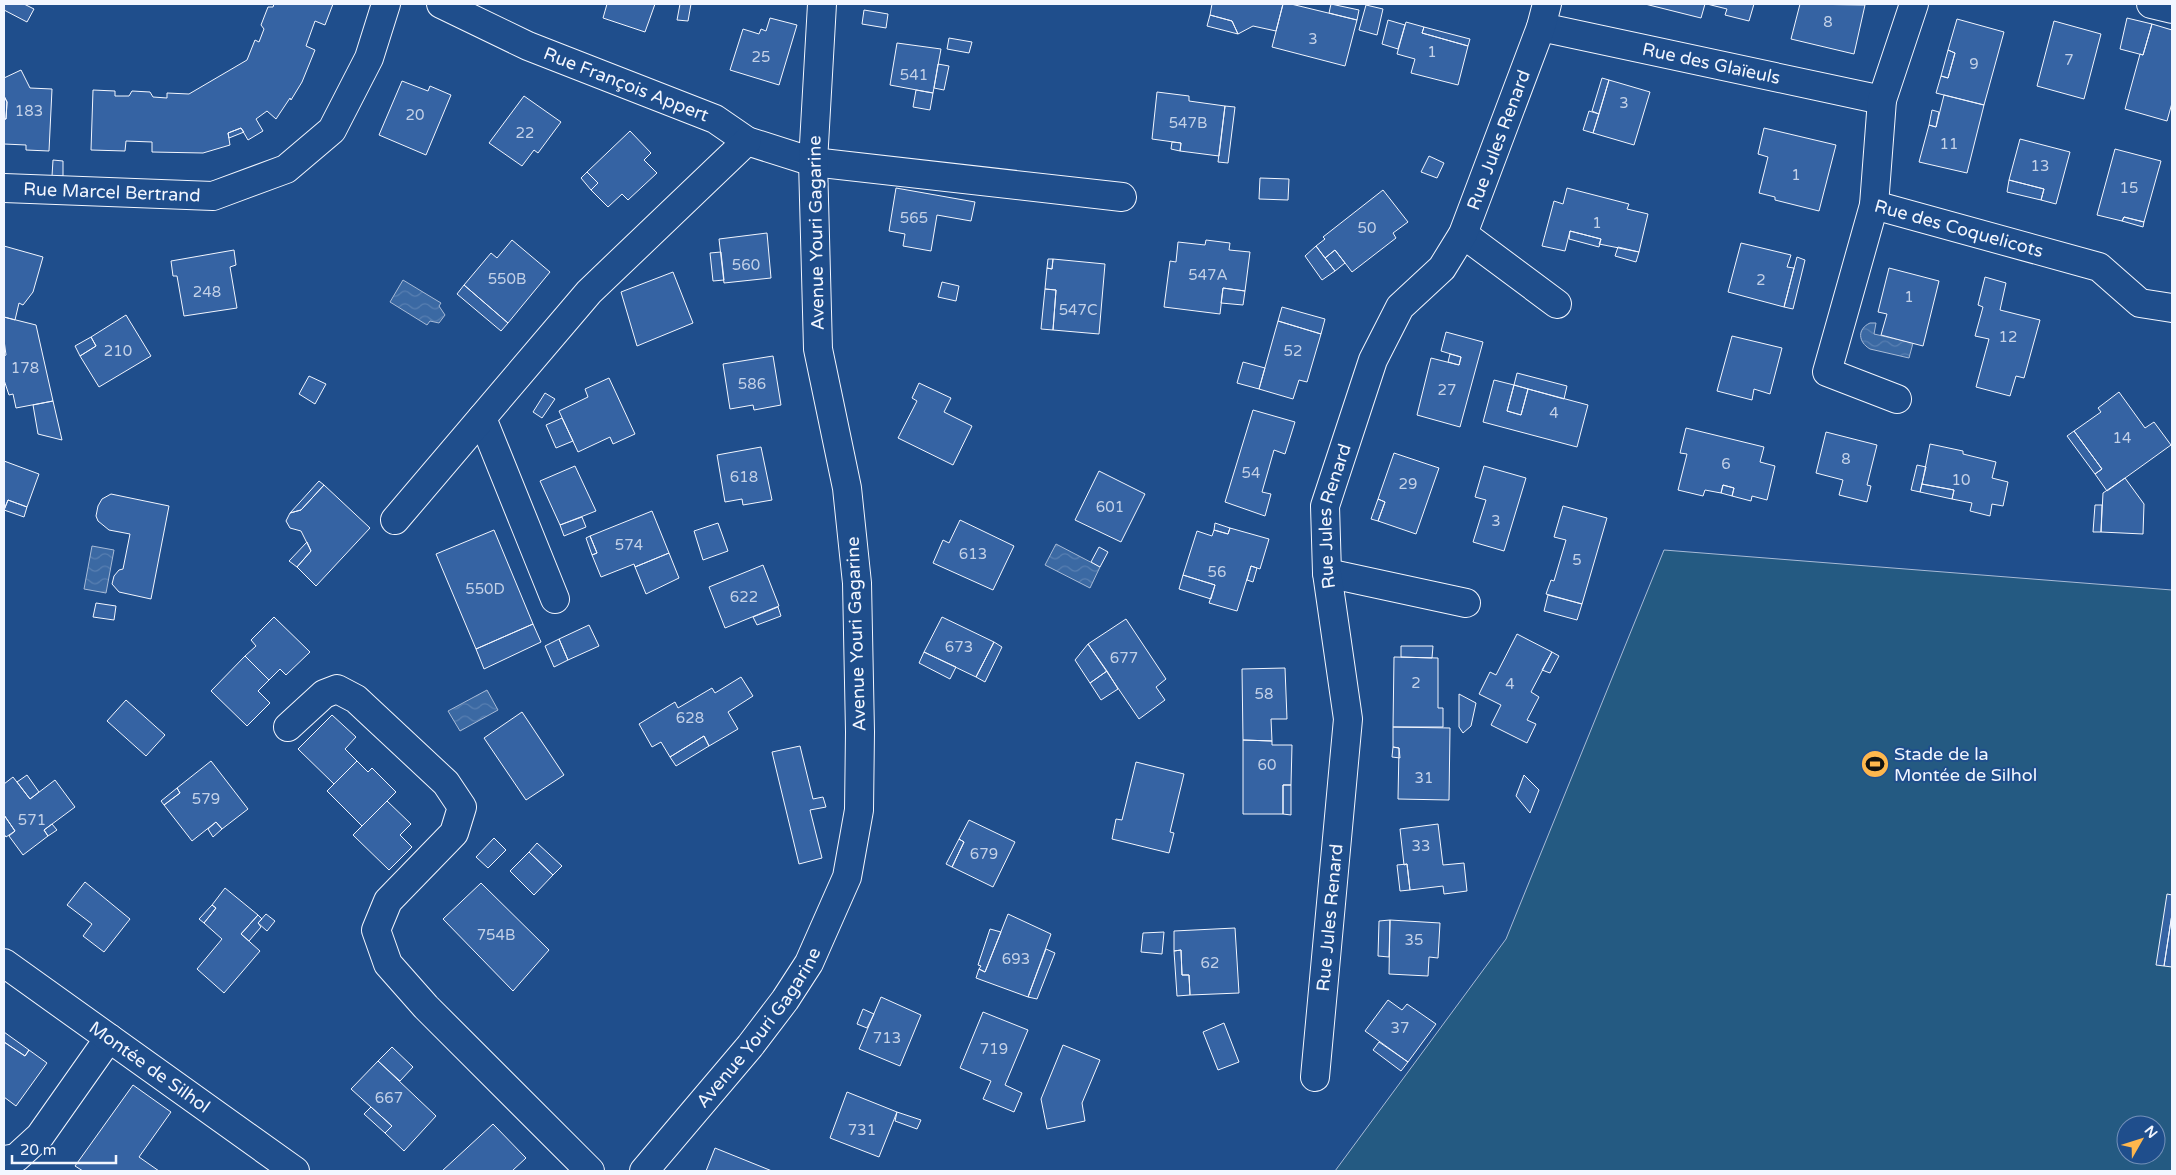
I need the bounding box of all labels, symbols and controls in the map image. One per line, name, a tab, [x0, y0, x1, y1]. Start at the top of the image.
house number: 8	[1823, 13, 1833, 31]
house number: 3	[1308, 30, 1318, 48]
street label: Rue des Glaïeuls	[1640, 38, 1782, 89]
street label: Rue François Appert	[540, 42, 712, 127]
house number: 1	[1427, 43, 1437, 61]
house number: 25	[752, 48, 770, 66]
house number: 7	[2064, 51, 2074, 69]
house number: 9	[1969, 55, 1979, 73]
house number: 541	[900, 66, 928, 84]
street label: Rue Jules Renard	[1462, 67, 1535, 213]
house number: 3	[1619, 94, 1629, 112]
house number: 183	[15, 102, 43, 120]
house number: 20	[406, 106, 424, 124]
house number: 547B	[1169, 114, 1207, 132]
house number: 22	[516, 124, 534, 142]
street label: Avenue Youri Gagarine	[803, 135, 829, 331]
house number: 11	[1940, 135, 1958, 153]
house number: 13	[2031, 157, 2049, 175]
house number: 1	[1791, 166, 1801, 184]
street label: Rue Marcel Bertrand	[23, 178, 201, 207]
house number: 15	[2120, 179, 2138, 197]
street label: Rue des Coquelicots	[1872, 195, 2046, 262]
house number: 565	[900, 209, 928, 227]
house number: 1	[1592, 214, 1602, 232]
house number: 50	[1358, 219, 1376, 237]
house number: 560	[732, 256, 760, 274]
house number: 547A	[1188, 266, 1228, 284]
house number: 550B	[488, 270, 526, 288]
house number: 2	[1756, 271, 1766, 289]
house number: 248	[193, 283, 221, 301]
house number: 1	[1904, 288, 1914, 306]
house number: 547C	[1059, 301, 1097, 319]
house number: 12	[1999, 328, 2017, 346]
house number: 210	[104, 342, 132, 360]
house number: 52	[1284, 342, 1302, 360]
house number: 178	[11, 359, 39, 377]
house number: 586	[738, 375, 766, 393]
house number: 27	[1438, 381, 1456, 399]
house number: 4	[1549, 404, 1559, 422]
house number: 14	[2113, 429, 2131, 447]
street label: Rue Jules Renard	[1314, 441, 1356, 591]
house number: 8	[1841, 450, 1851, 468]
house number: 6	[1721, 455, 1731, 473]
house number: 54	[1242, 464, 1260, 482]
house number: 618	[730, 468, 758, 486]
house number: 10	[1952, 471, 1970, 489]
house number: 29	[1399, 475, 1417, 493]
house number: 601	[1096, 498, 1124, 516]
house number: 3	[1491, 512, 1501, 530]
house number: 574	[615, 536, 643, 554]
street label: Avenue Youri Gagarine	[842, 536, 870, 732]
house number: 613	[959, 545, 987, 563]
house number: 5	[1572, 551, 1582, 569]
house number: 56	[1208, 563, 1226, 581]
house number: 550D	[465, 580, 505, 598]
house number: 622	[730, 588, 758, 606]
house number: 673	[945, 638, 973, 656]
house number: 677	[1110, 649, 1138, 667]
house number: 2	[1411, 674, 1421, 692]
house number: 4	[1505, 675, 1515, 693]
house number: 58	[1255, 685, 1273, 703]
house number: 628	[676, 709, 704, 727]
place label: Stade de la Montée de Silhol	[1894, 743, 2037, 786]
sports icon: Stade de la Montée de Silhol	[1860, 749, 1890, 779]
house number: 60	[1258, 756, 1276, 774]
house number: 31	[1415, 769, 1433, 787]
house number: 579	[192, 790, 220, 808]
house number: 571	[18, 811, 46, 829]
house number: 33	[1412, 837, 1430, 855]
street label: Rue Jules Renard	[1312, 843, 1347, 992]
house number: 679	[970, 845, 998, 863]
house number: 754B	[477, 926, 515, 944]
house number: 35	[1405, 931, 1423, 949]
street label: Avenue Youri Gagarine	[692, 944, 825, 1112]
house number: 693	[1002, 950, 1030, 968]
house number: 62	[1201, 954, 1219, 972]
street label: Montée de Silhol	[85, 1016, 214, 1118]
house number: 37	[1391, 1019, 1409, 1037]
house number: 713	[873, 1029, 901, 1047]
house number: 719	[980, 1040, 1008, 1058]
house number: 667	[375, 1089, 403, 1107]
north arrow	[2116, 1115, 2166, 1165]
house number: 731	[848, 1121, 876, 1139]
text: N	[2141, 1122, 2161, 1142]
scale bar	[12, 1132, 116, 1164]
text: 20 m	[20, 1141, 57, 1159]

